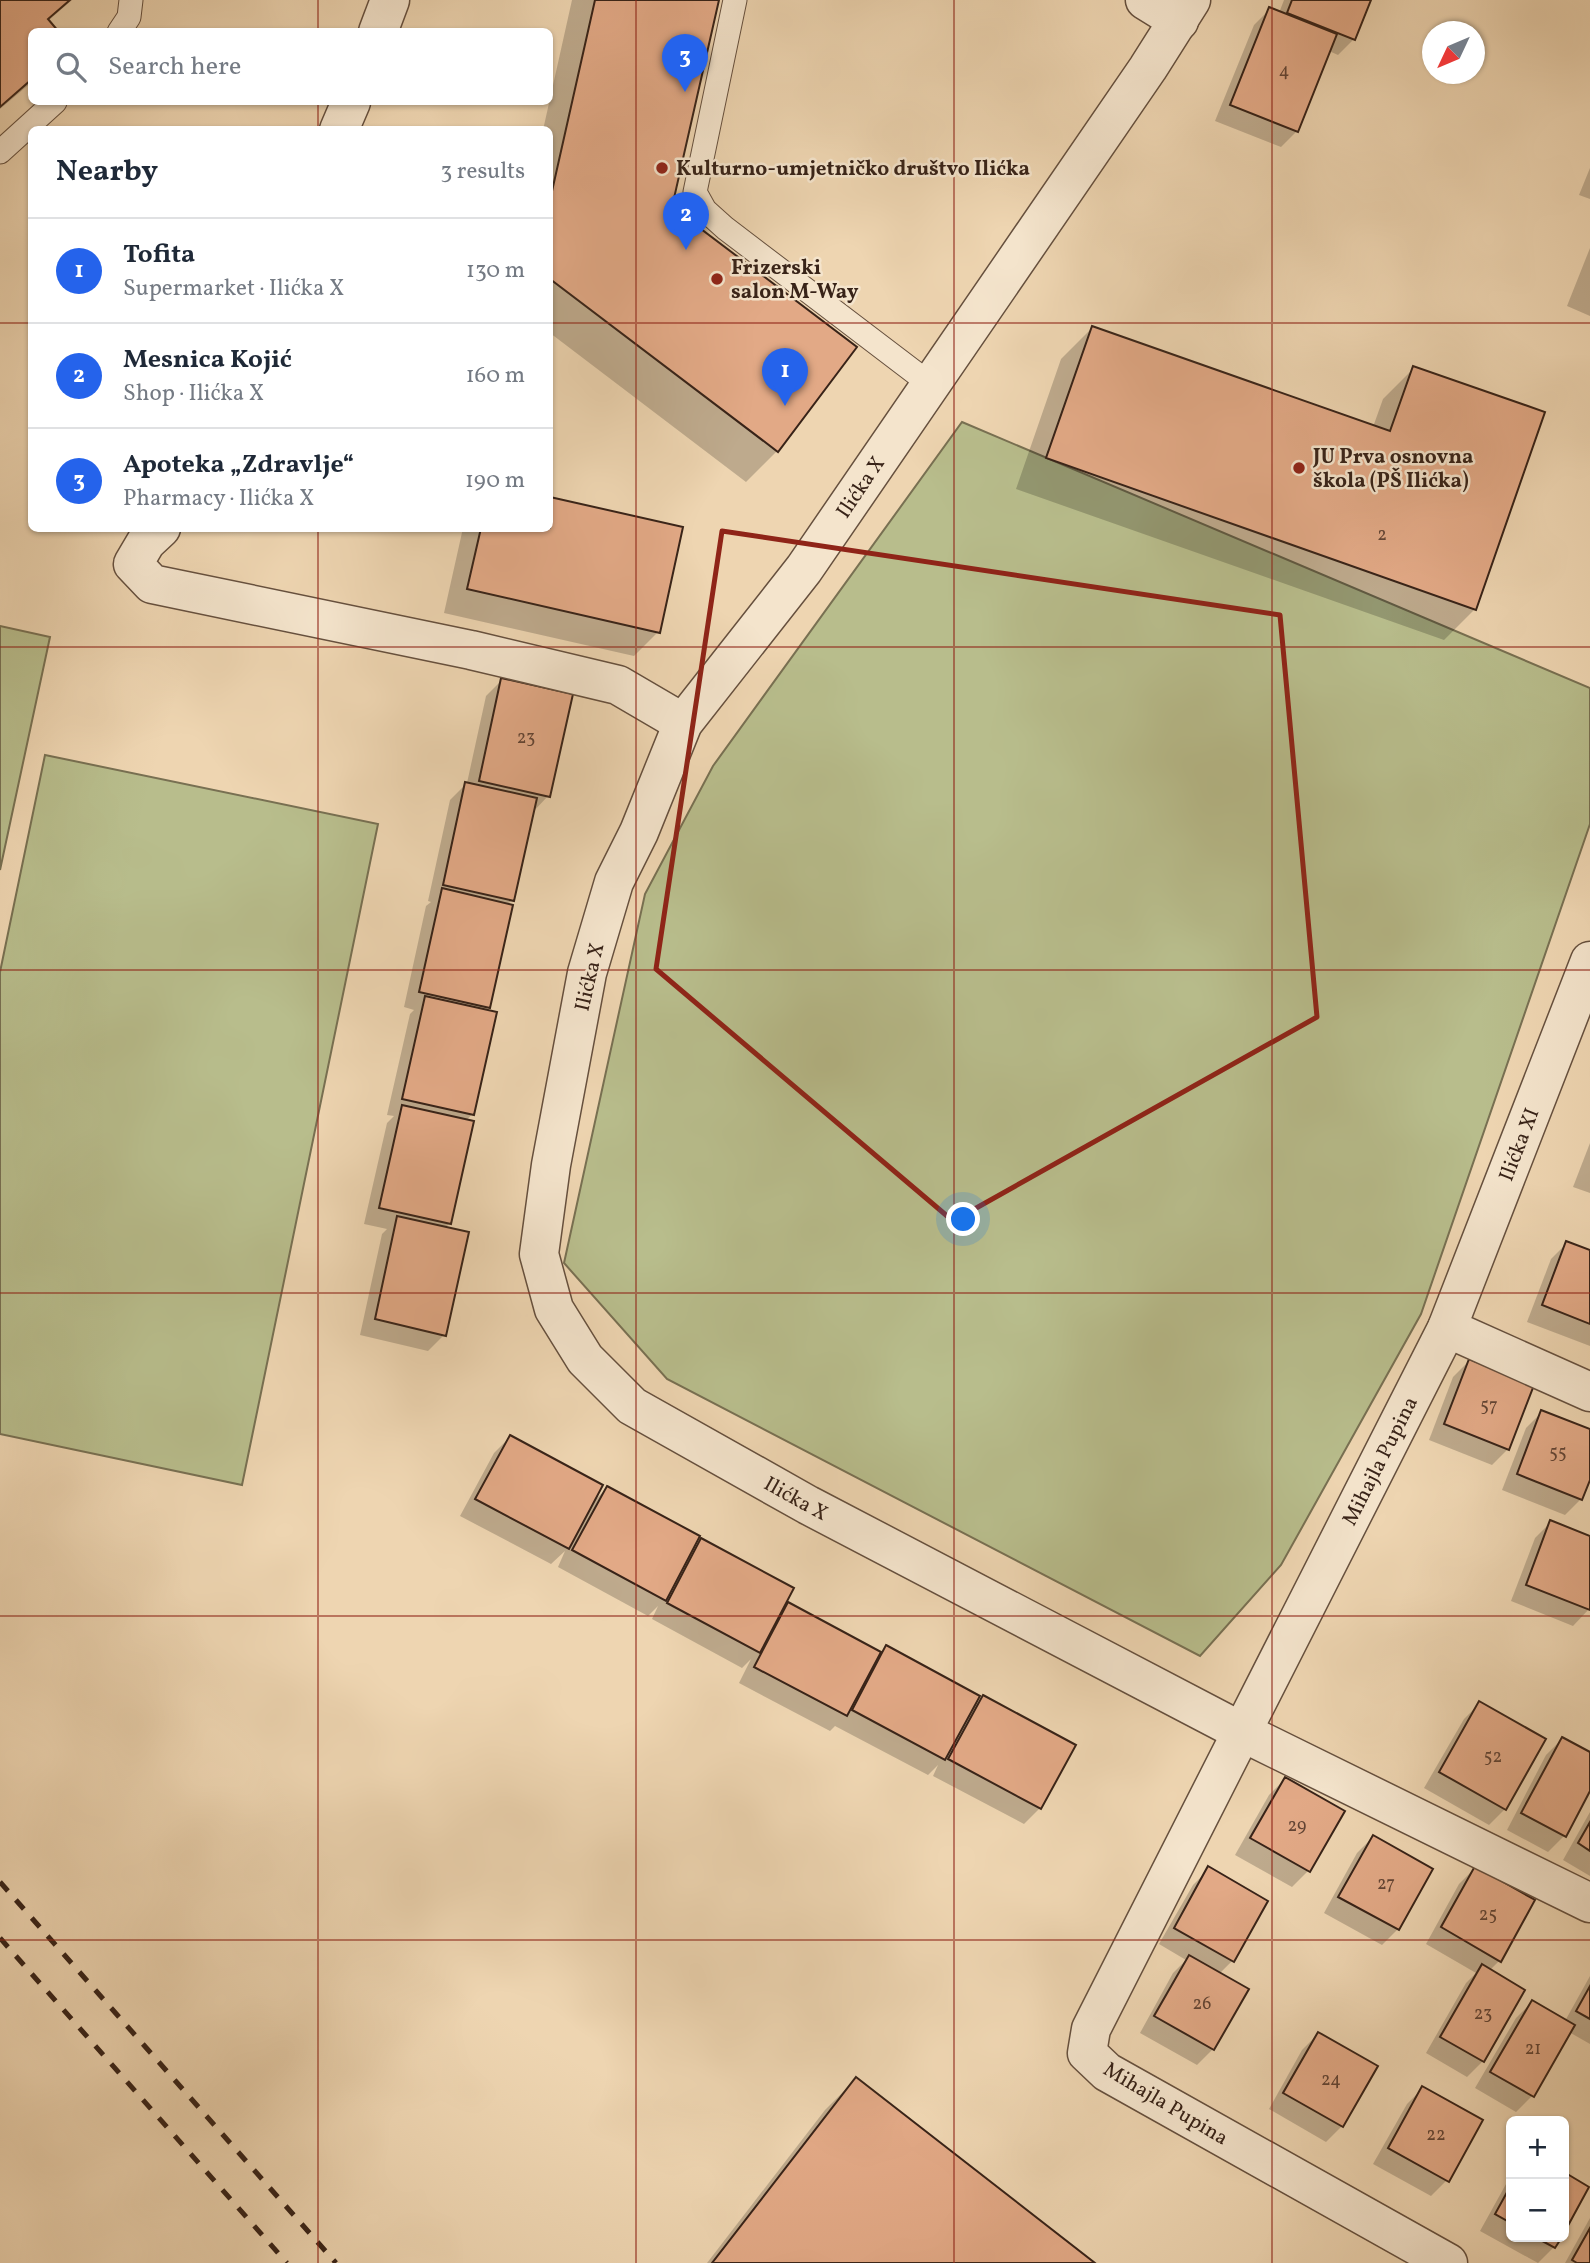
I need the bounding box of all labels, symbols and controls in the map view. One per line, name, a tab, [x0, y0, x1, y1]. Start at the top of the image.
north arrow	[1422, 21, 1485, 84]
search box	[28, 28, 553, 105]
pin: 3	[662, 34, 708, 92]
icon: search	[52, 48, 90, 86]
text: Search here	[108, 49, 241, 85]
house number: 4	[1279, 59, 1289, 84]
text: Nearby	[56, 151, 158, 193]
place label: Kulturno-umjetničko društvo Ilićka	[676, 155, 1030, 184]
text: 3 results	[440, 156, 525, 188]
marker: Kulturno-umjetničko društvo Ilićka	[654, 160, 670, 176]
pin: 2	[663, 192, 709, 250]
text: Tofita	[123, 237, 195, 273]
place label: Frizerski salon M-Way	[731, 254, 859, 307]
text: 1	[74, 255, 84, 287]
text: 130 m	[466, 255, 525, 287]
marker: Frizerski salon M-Way	[709, 271, 725, 287]
text: Supermarket · Ilićka X	[123, 273, 344, 305]
text: Mesnica Kojić	[123, 342, 292, 378]
pin: 1	[762, 348, 808, 406]
text: 2	[73, 360, 85, 392]
text: 160 m	[466, 360, 525, 392]
text: Shop · Ilićka X	[123, 378, 264, 410]
place label: JU Prva osnovna škola (PŠ Ilićka)	[1312, 443, 1473, 496]
text: Apoteka „Zdravlje“	[123, 447, 354, 483]
street label: Ilićka X	[830, 451, 893, 525]
marker: JU Prva osnovna škola (PŠ Ilićka)	[1291, 460, 1307, 476]
text: 3	[73, 465, 85, 497]
text: 190 m	[465, 465, 525, 497]
text: Pharmacy · Ilićka X	[123, 483, 314, 515]
house number: 2	[1377, 523, 1387, 548]
house number: 23	[517, 726, 535, 751]
street label: Ilićka X	[569, 940, 612, 1014]
street label: Ilićka XI	[1493, 1104, 1547, 1186]
your location	[946, 1202, 980, 1236]
street label: Mihajla Pupina	[1336, 1392, 1426, 1531]
house number: 57	[1480, 1394, 1498, 1419]
house number: 55	[1549, 1441, 1567, 1466]
street label: Ilićka X	[758, 1470, 832, 1529]
house number: 52	[1484, 1745, 1502, 1770]
house number: 29	[1288, 1814, 1306, 1839]
house number: 27	[1377, 1872, 1395, 1897]
house number: 25	[1479, 1903, 1497, 1928]
house number: 26	[1193, 1992, 1211, 2017]
house number: 23	[1474, 2002, 1492, 2027]
house number: 21	[1525, 2037, 1541, 2062]
street label: Mihajla Pupina	[1097, 2056, 1233, 2153]
house number: 24	[1321, 2068, 1341, 2093]
map controls	[1506, 2116, 1569, 2242]
button: +	[1506, 2116, 1569, 2179]
house number: 22	[1426, 2123, 1446, 2148]
button: −	[1506, 2179, 1569, 2242]

